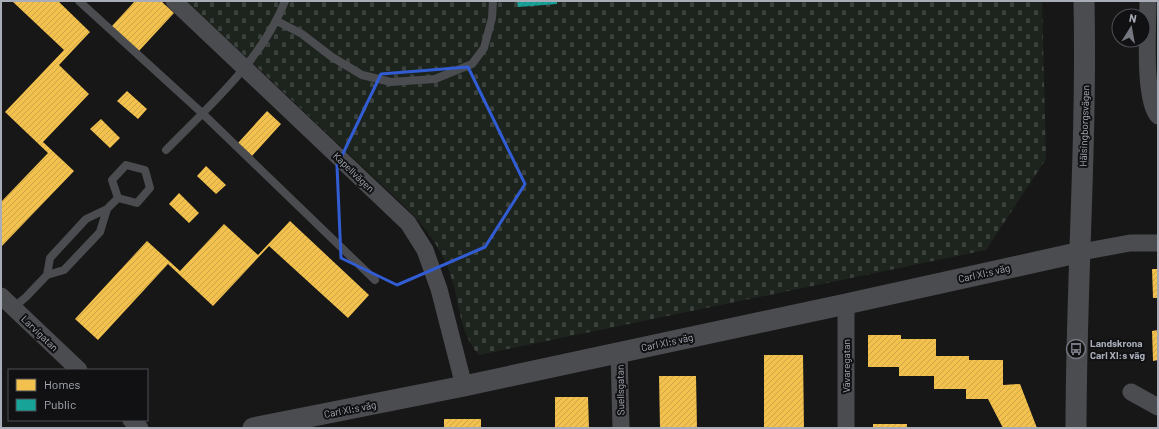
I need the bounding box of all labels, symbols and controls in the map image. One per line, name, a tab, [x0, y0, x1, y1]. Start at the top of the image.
north arrow	[1111, 8, 1151, 48]
text: N	[1128, 11, 1138, 25]
street label: Hälsingborgsvägen	[1077, 85, 1091, 167]
street label: Kapellvägen	[331, 149, 377, 195]
street label: Carl XI:s väg	[957, 261, 1011, 285]
street label: Larvigatan	[19, 313, 61, 353]
street label: Carl XI:s väg	[640, 331, 694, 353]
place label: Landskrona Carl XI:s väg	[1090, 337, 1145, 361]
bus stop icon: Landskrona Carl XI:s väg	[1065, 338, 1087, 360]
street label: Vävaregatan	[840, 339, 852, 393]
street label: Suellsgatan	[614, 365, 626, 415]
legend	[8, 369, 148, 421]
text: Homes	[44, 377, 81, 391]
text: Public	[44, 397, 76, 411]
street label: Carl XI:s väg	[323, 398, 377, 420]

